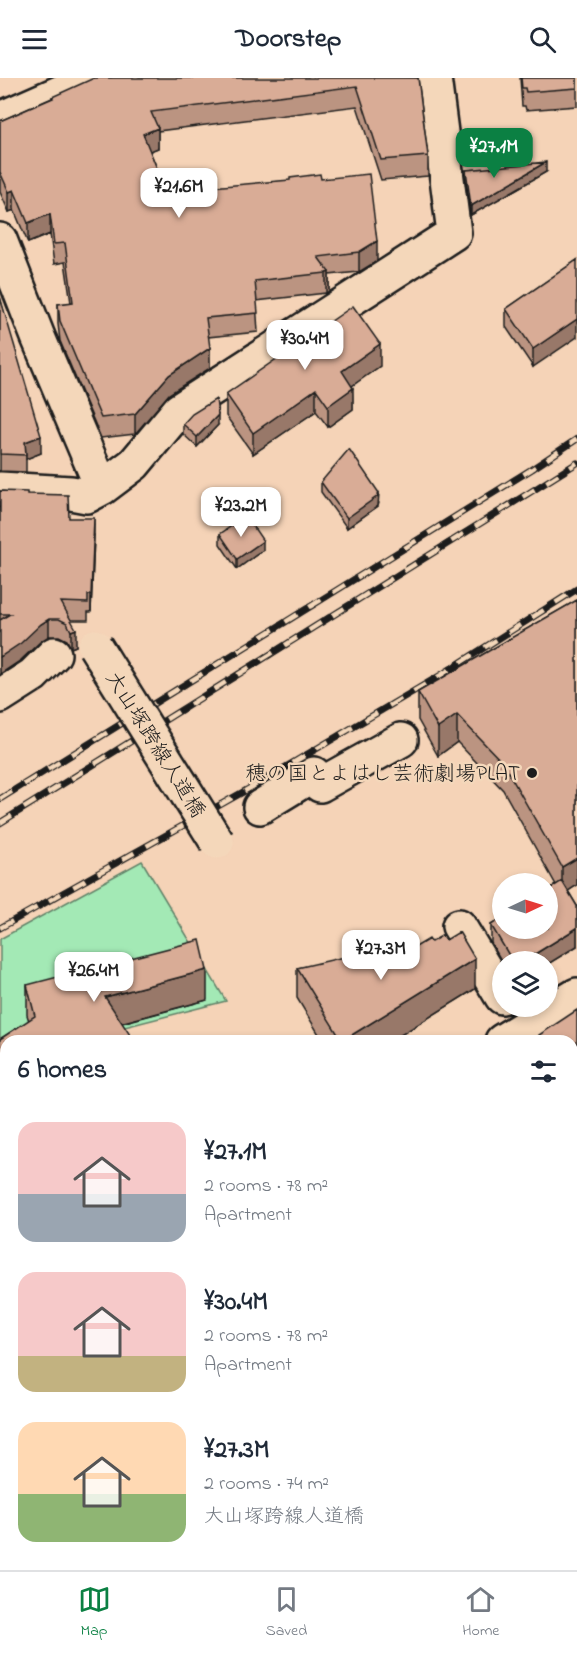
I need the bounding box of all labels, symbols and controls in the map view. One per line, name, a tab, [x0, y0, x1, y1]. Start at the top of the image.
text: Doorstep	[236, 20, 341, 59]
icon: menu	[18, 23, 51, 56]
icon: search	[526, 23, 559, 56]
pin: ¥27.1M	[445, 128, 543, 179]
text: ¥27.1M	[470, 133, 518, 162]
pin: ¥21.6M	[130, 168, 228, 219]
text: ¥21.6M	[154, 173, 204, 202]
pin: ¥30.4M	[256, 320, 354, 371]
text: ¥30.4M	[280, 325, 330, 354]
pin: ¥23.2M	[192, 487, 290, 538]
text: ¥23.2M	[215, 492, 267, 521]
street label: 大山塚跨線人道橋	[97, 666, 212, 824]
place label: 穂の国とよはし芸術劇場PLAT	[245, 760, 520, 790]
marker: 穂の国とよはし芸術劇場PLAT	[525, 766, 539, 780]
north arrow	[492, 873, 558, 939]
map controls	[492, 873, 558, 1017]
pin: ¥27.3M	[332, 930, 430, 981]
text: ¥27.3M	[356, 935, 406, 964]
button: layers	[492, 951, 558, 1017]
pin: ¥26.4M	[45, 952, 143, 1003]
text: ¥26.4M	[69, 957, 120, 986]
text: 6 homes	[18, 1052, 107, 1090]
icon: filters	[527, 1055, 560, 1088]
text: ¥27.1M	[204, 1134, 267, 1172]
icon: home	[66, 1146, 138, 1218]
text: 2 rooms · 78 m²	[204, 1172, 328, 1201]
text: Apartment	[204, 1201, 292, 1230]
text: ¥30.4M	[204, 1284, 268, 1322]
icon: home	[66, 1296, 138, 1368]
text: 2 rooms · 78 m²	[204, 1322, 328, 1351]
text: Apartment	[204, 1351, 292, 1380]
text: ¥27.3M	[204, 1432, 270, 1470]
icon: home	[66, 1446, 138, 1518]
text: 2 rooms · 74 m²	[204, 1470, 329, 1499]
text: 大山塚跨線人道橋	[204, 1503, 364, 1532]
tab: Map	[78, 1583, 111, 1643]
tab: Saved	[266, 1583, 307, 1643]
tab: Home	[462, 1583, 499, 1643]

